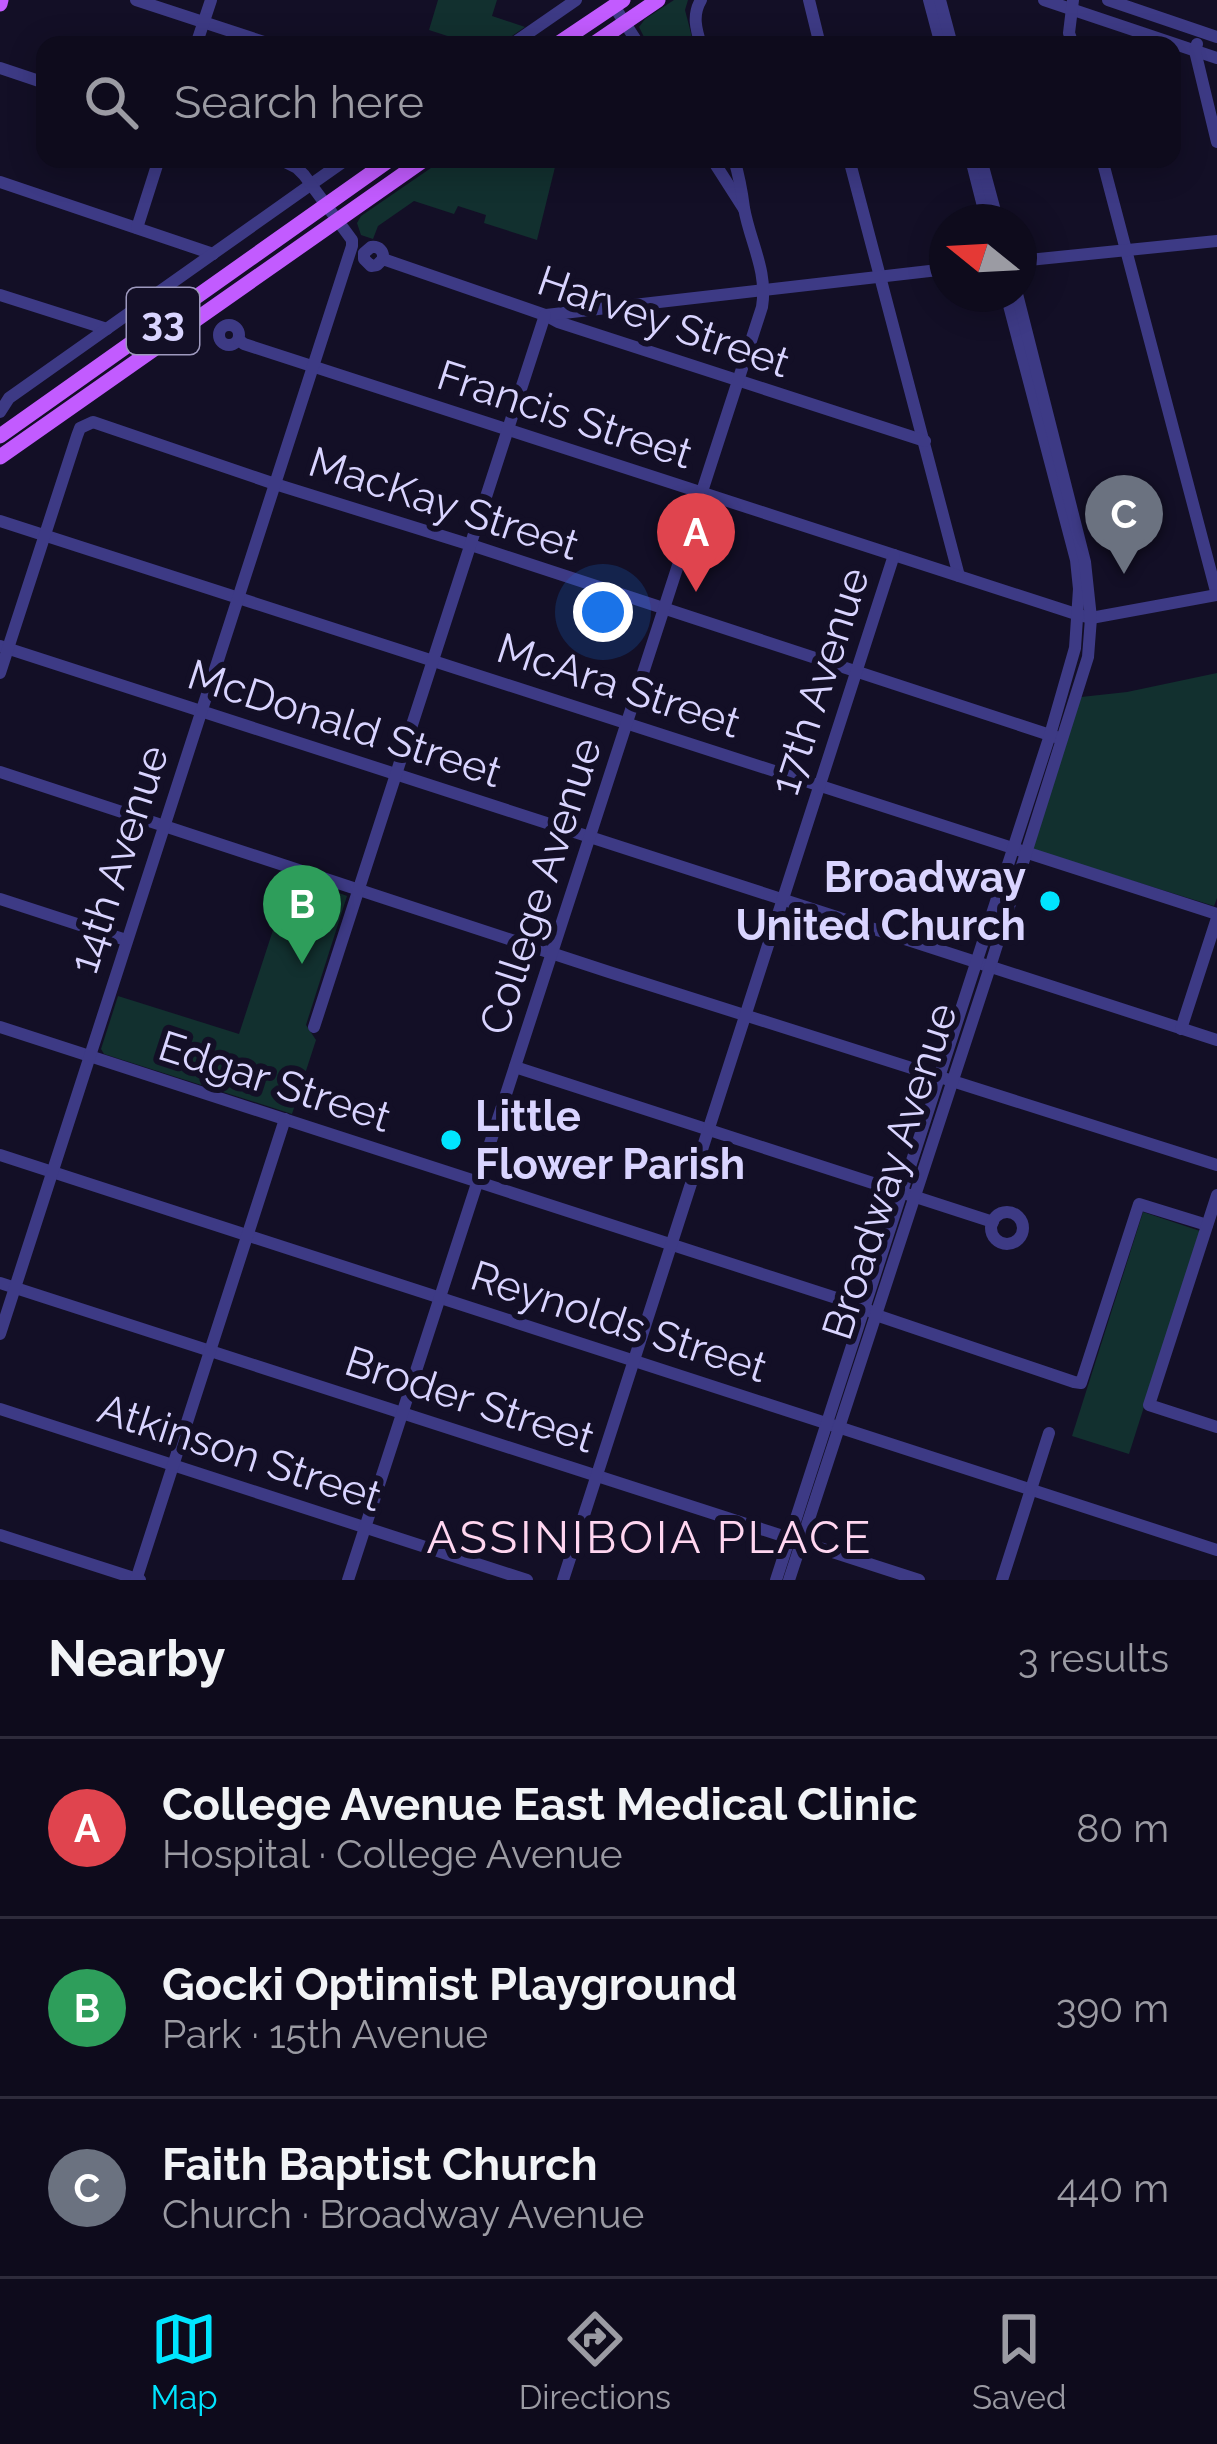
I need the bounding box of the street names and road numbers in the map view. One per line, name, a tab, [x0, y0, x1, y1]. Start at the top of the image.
street label: Harvey Street	[532, 256, 796, 387]
road number: 33	[127, 288, 199, 354]
street label: Francis Street	[431, 350, 698, 479]
street label: MacKay Street	[303, 437, 585, 570]
street label: 17th Avenue	[760, 562, 879, 801]
street label: McAra Street	[491, 623, 746, 748]
street label: McDonald Street	[182, 650, 508, 797]
street label: College Avenue	[469, 732, 611, 1041]
street label: 14th Avenue	[59, 739, 178, 979]
street label: Broadway Avenue	[812, 997, 967, 1345]
street label: Edgar Street	[153, 1021, 397, 1142]
street label: Reynolds Street	[465, 1251, 773, 1392]
street label: Broder Street	[339, 1336, 600, 1463]
street label: Atkinson Street	[92, 1384, 387, 1521]

